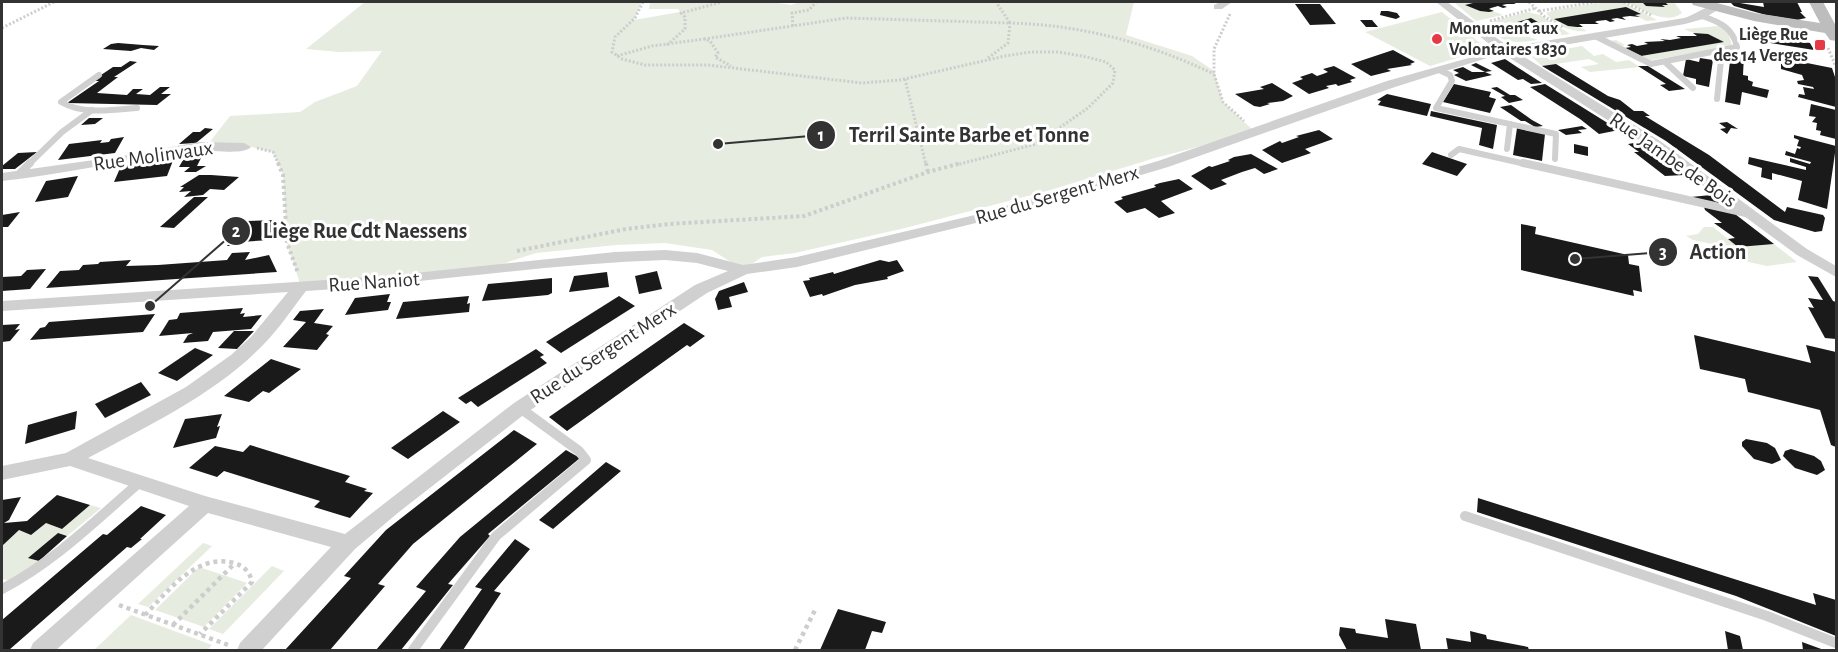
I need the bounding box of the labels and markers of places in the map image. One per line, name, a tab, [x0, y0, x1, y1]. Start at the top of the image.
place label: Monument aux Volontaires 1830	[1449, 20, 1567, 59]
place label: Liège Rue des 14 Verges	[1713, 26, 1808, 65]
marker: Monument aux Volontaires 1830	[1430, 32, 1444, 46]
marker: Liège Rue des 14 Verges	[1813, 38, 1827, 52]
callout: Terril Sainte Barbe et Tonne	[806, 115, 1101, 155]
callout: Liège Rue Cdt Naessens	[221, 211, 479, 251]
callout: Action	[1648, 232, 1759, 272]

